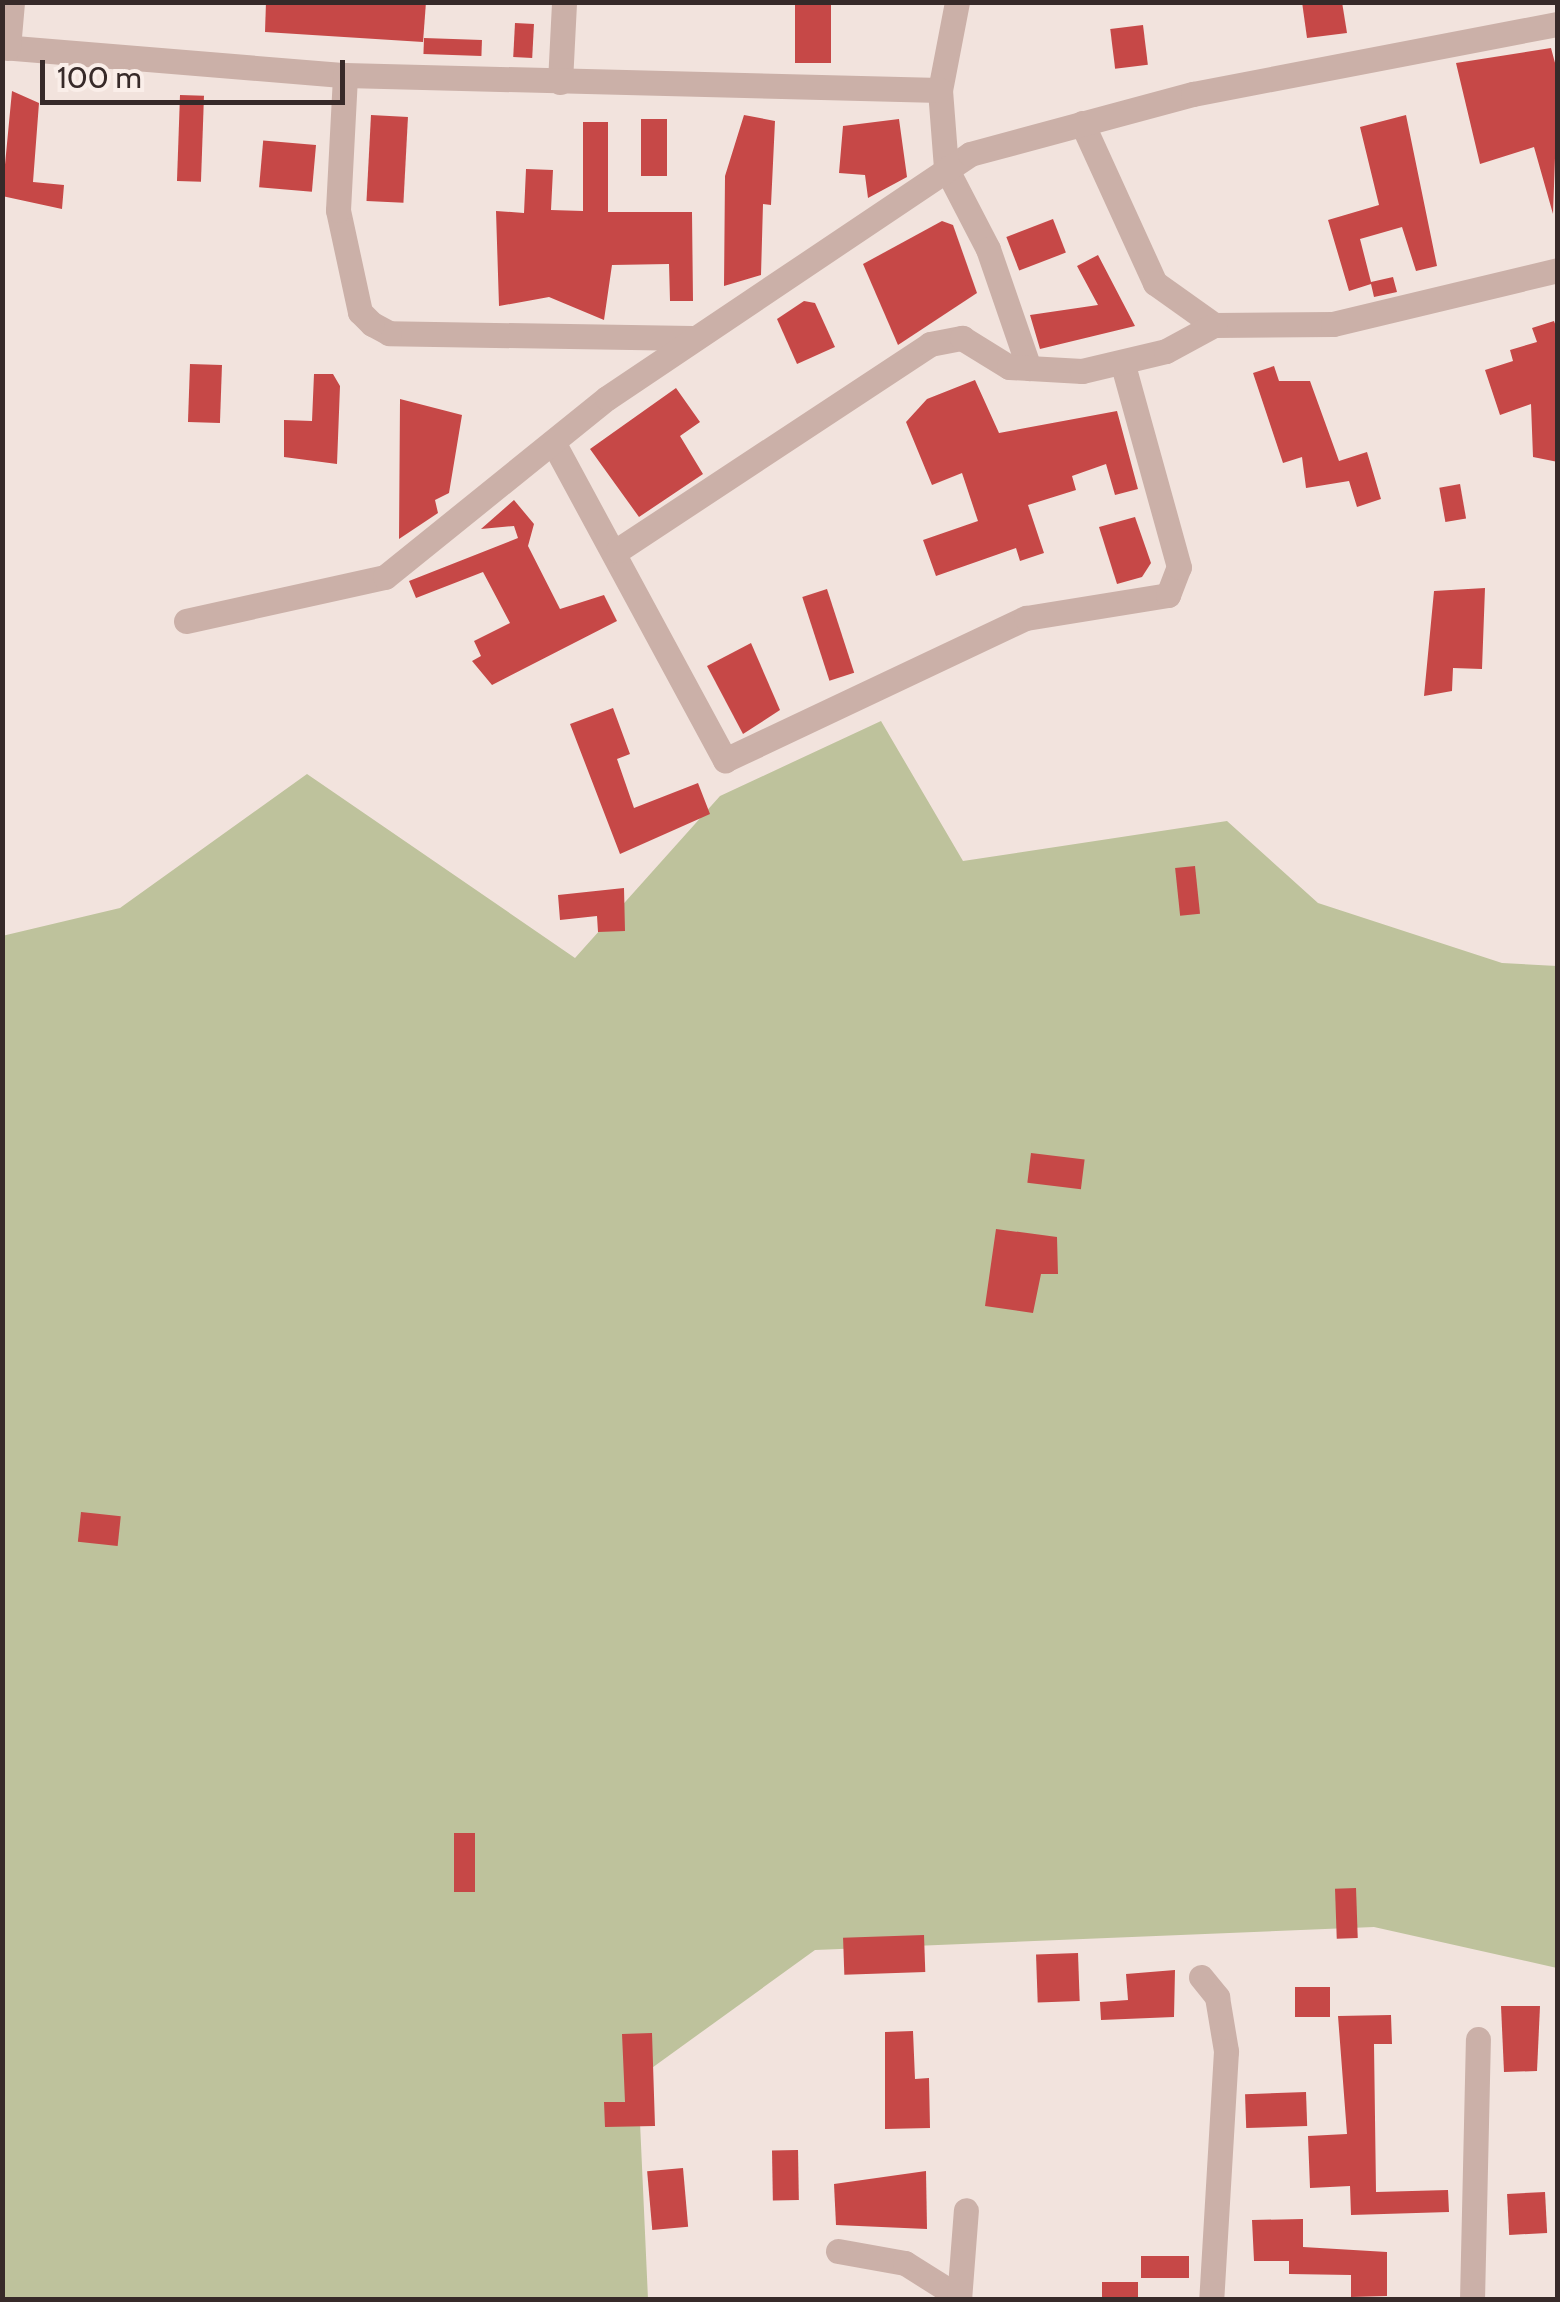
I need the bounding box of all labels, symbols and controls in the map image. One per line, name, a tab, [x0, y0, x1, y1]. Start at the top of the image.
scale bar	[45, 40, 350, 102]
text: 100 m	[57, 59, 142, 96]

